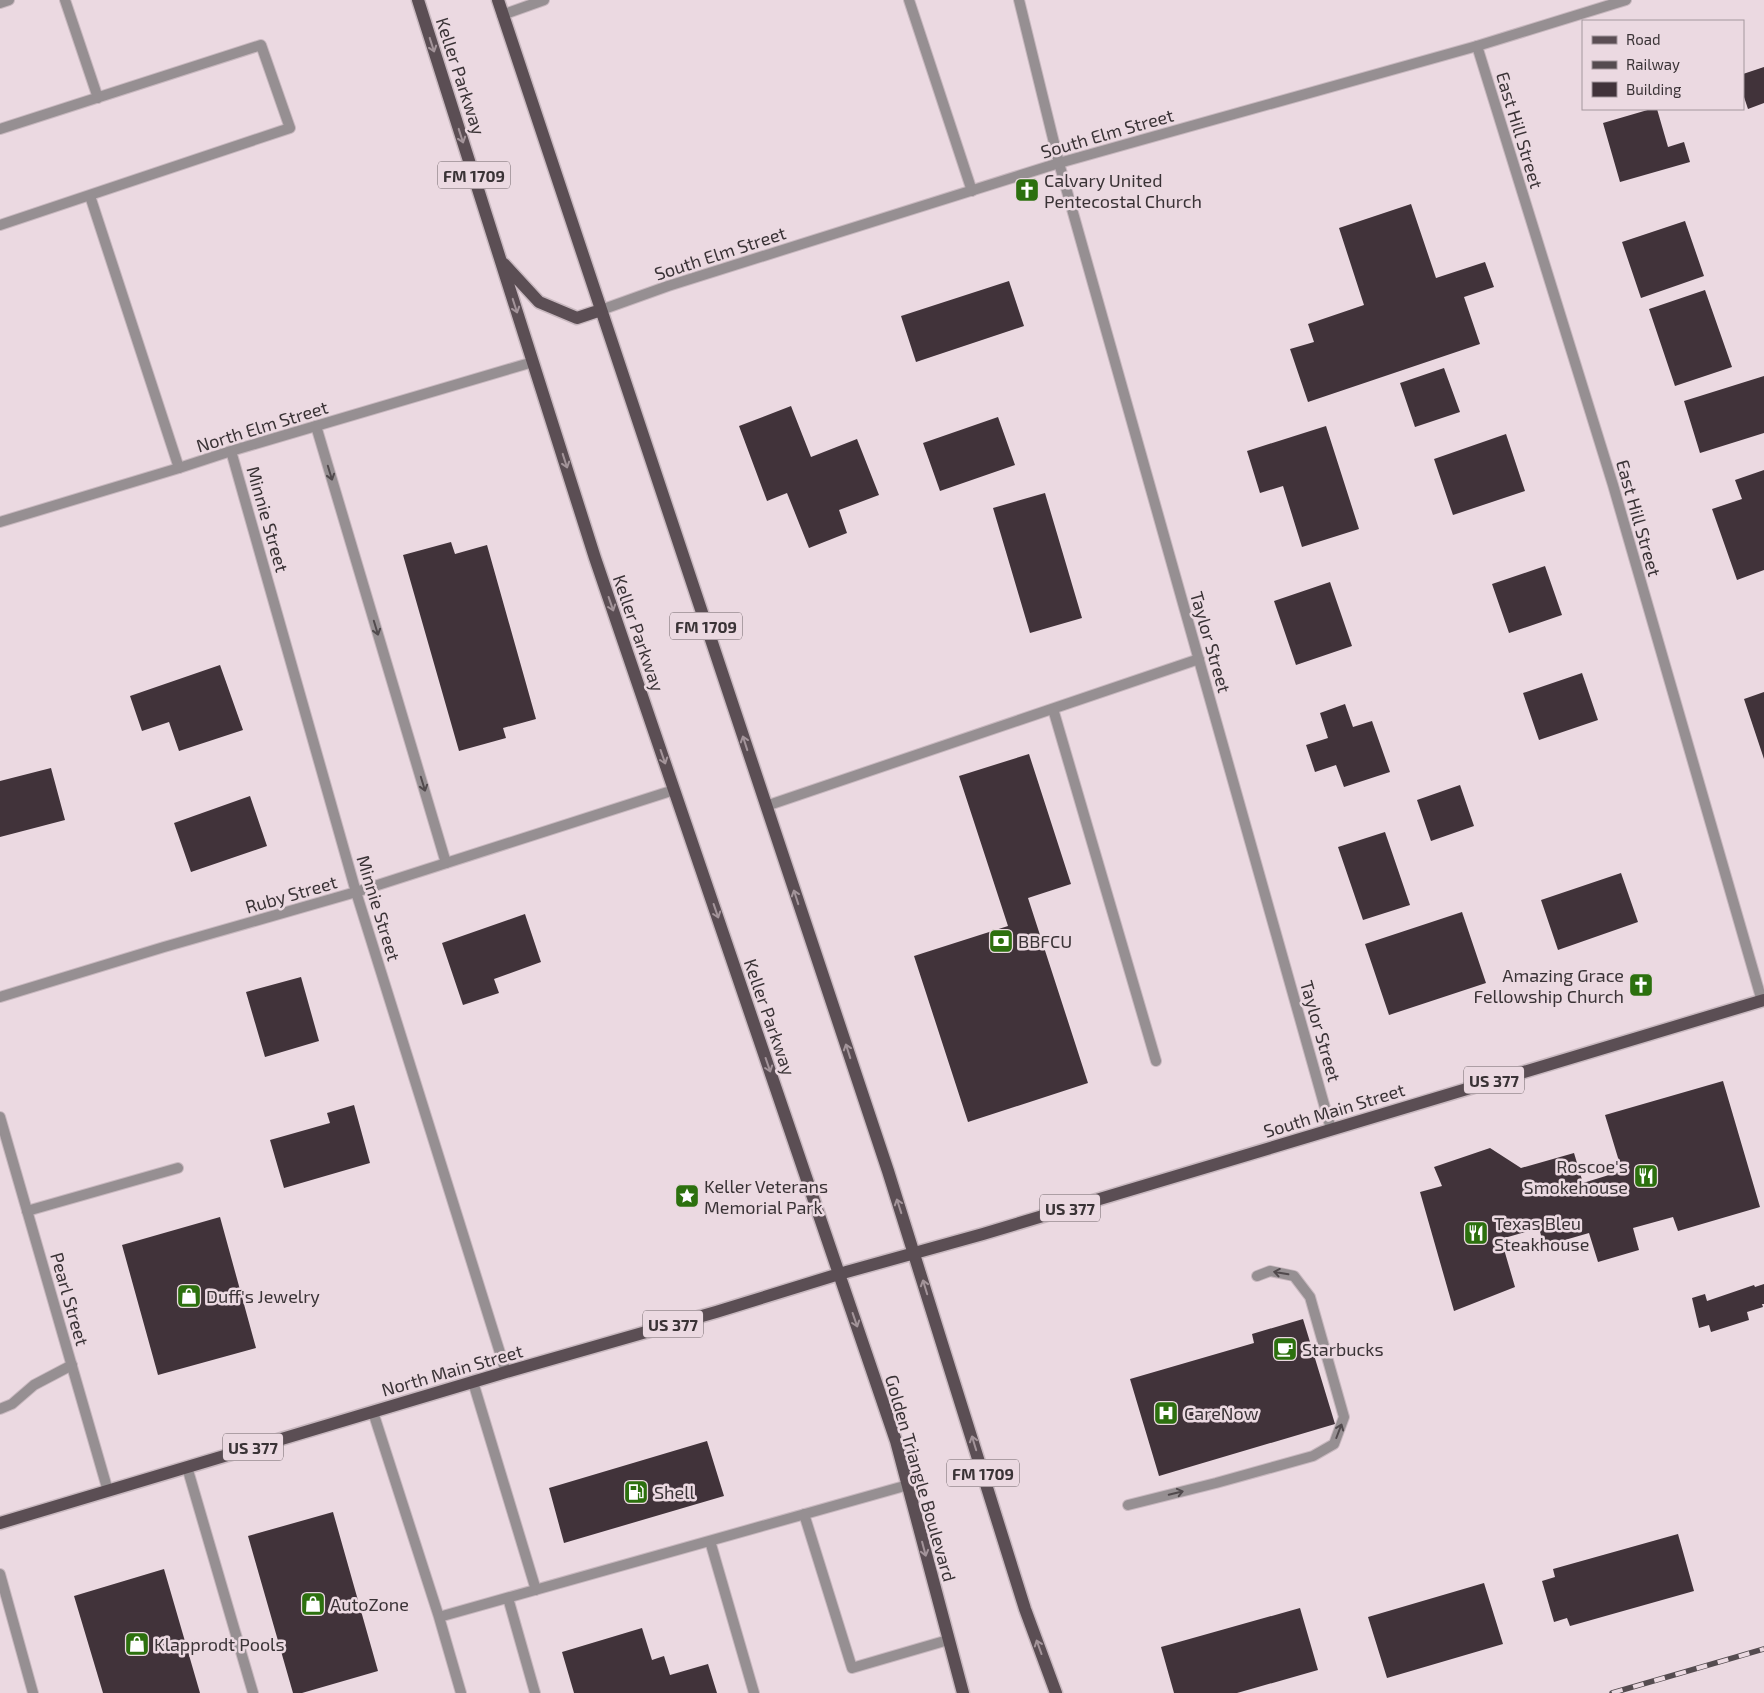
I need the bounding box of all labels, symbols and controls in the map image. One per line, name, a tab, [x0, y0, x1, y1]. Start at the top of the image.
street label: Keller Parkway	[432, 14, 491, 138]
legend	[1582, 20, 1744, 110]
text: Road	[1626, 30, 1661, 48]
one-way arrow	[428, 36, 438, 52]
text: Railway	[1626, 55, 1680, 73]
street label: East Hill Street	[1492, 69, 1548, 191]
text: Building	[1626, 80, 1682, 98]
street label: South Elm Street	[1038, 103, 1176, 162]
one-way arrow	[457, 127, 467, 143]
road number: FM 1709	[438, 162, 510, 188]
place label: Calvary United Pentecostal Church	[1044, 169, 1202, 212]
church icon: Calvary United Pentecostal Church	[1014, 177, 1040, 203]
street label: South Elm Street	[651, 221, 789, 285]
one-way arrow	[511, 298, 521, 314]
street label: North Elm Street	[193, 395, 331, 457]
one-way arrow	[560, 453, 570, 469]
street label: East Hill Street	[1612, 457, 1666, 579]
street label: Minnie Street	[242, 463, 294, 575]
one-way arrow	[325, 464, 335, 480]
street label: Keller Parkway	[609, 572, 669, 695]
street label: Taylor Street	[1186, 589, 1236, 695]
one-way arrow	[607, 595, 616, 611]
road number: FM 1709	[670, 612, 742, 640]
one-way arrow	[372, 620, 382, 636]
one-way arrow	[740, 736, 749, 752]
one-way arrow	[659, 749, 668, 765]
one-way arrow	[418, 776, 428, 792]
street label: Minnie Street	[352, 853, 406, 964]
street label: Ruby Street	[242, 870, 340, 918]
one-way arrow	[791, 890, 801, 906]
one-way arrow	[711, 903, 721, 919]
bank icon: BBFCU	[988, 928, 1014, 954]
place label: BBFCU	[1018, 930, 1072, 952]
street label: Keller Parkway	[740, 956, 800, 1079]
place label: Amazing Grace Fellowship Church	[1473, 964, 1624, 1007]
church icon: Amazing Grace Fellowship Church	[1628, 972, 1654, 998]
street label: Taylor Street	[1296, 978, 1346, 1084]
one-way arrow	[843, 1044, 852, 1060]
one-way arrow	[764, 1057, 773, 1072]
road number: US 377	[1464, 1066, 1524, 1094]
street label: South Main Street	[1261, 1078, 1407, 1142]
place label: Roscoe's Smokehouse	[1524, 1155, 1628, 1198]
restaurant icon: Roscoe's Smokehouse	[1633, 1163, 1659, 1189]
place label: Keller Veterans Memorial Park	[704, 1175, 828, 1218]
place icon: Keller Veterans Memorial Park	[674, 1183, 700, 1209]
road number: US 377	[1040, 1194, 1100, 1222]
one-way arrow	[894, 1198, 903, 1214]
place label: Texas Bleu Steakhouse	[1494, 1212, 1589, 1255]
restaurant icon: Texas Bleu Steakhouse	[1463, 1220, 1489, 1246]
street label: Pearl Street	[46, 1250, 94, 1348]
one-way arrow	[1273, 1268, 1289, 1278]
one-way arrow	[920, 1280, 930, 1296]
shop icon: Duff's Jewelry	[176, 1283, 202, 1309]
place label: Duff's Jewelry	[206, 1285, 320, 1307]
road number: US 377	[643, 1310, 703, 1338]
one-way arrow	[851, 1312, 860, 1327]
cafe icon: Starbucks	[1272, 1336, 1298, 1362]
place label: Starbucks	[1302, 1338, 1384, 1360]
street label: North Main Street	[379, 1339, 525, 1401]
street label: Golden Triangle Boulevard	[881, 1372, 961, 1584]
hospital icon: CareNow	[1153, 1400, 1179, 1426]
place label: CareNow	[1184, 1402, 1259, 1424]
one-way arrow	[1335, 1424, 1344, 1439]
road number: US 377	[223, 1434, 283, 1460]
one-way arrow	[968, 1435, 978, 1451]
road number: FM 1709	[947, 1460, 1019, 1486]
fuel station icon: Shell	[623, 1479, 649, 1505]
place label: Shell	[654, 1481, 696, 1503]
one-way arrow	[1167, 1488, 1183, 1497]
one-way arrow	[920, 1541, 929, 1557]
shop icon: AutoZone	[300, 1591, 326, 1617]
place label: AutoZone	[330, 1593, 409, 1615]
shop icon: Klapprodt Pools	[124, 1631, 150, 1657]
place label: Klapprodt Pools	[154, 1633, 285, 1655]
one-way arrow	[1034, 1640, 1043, 1655]

